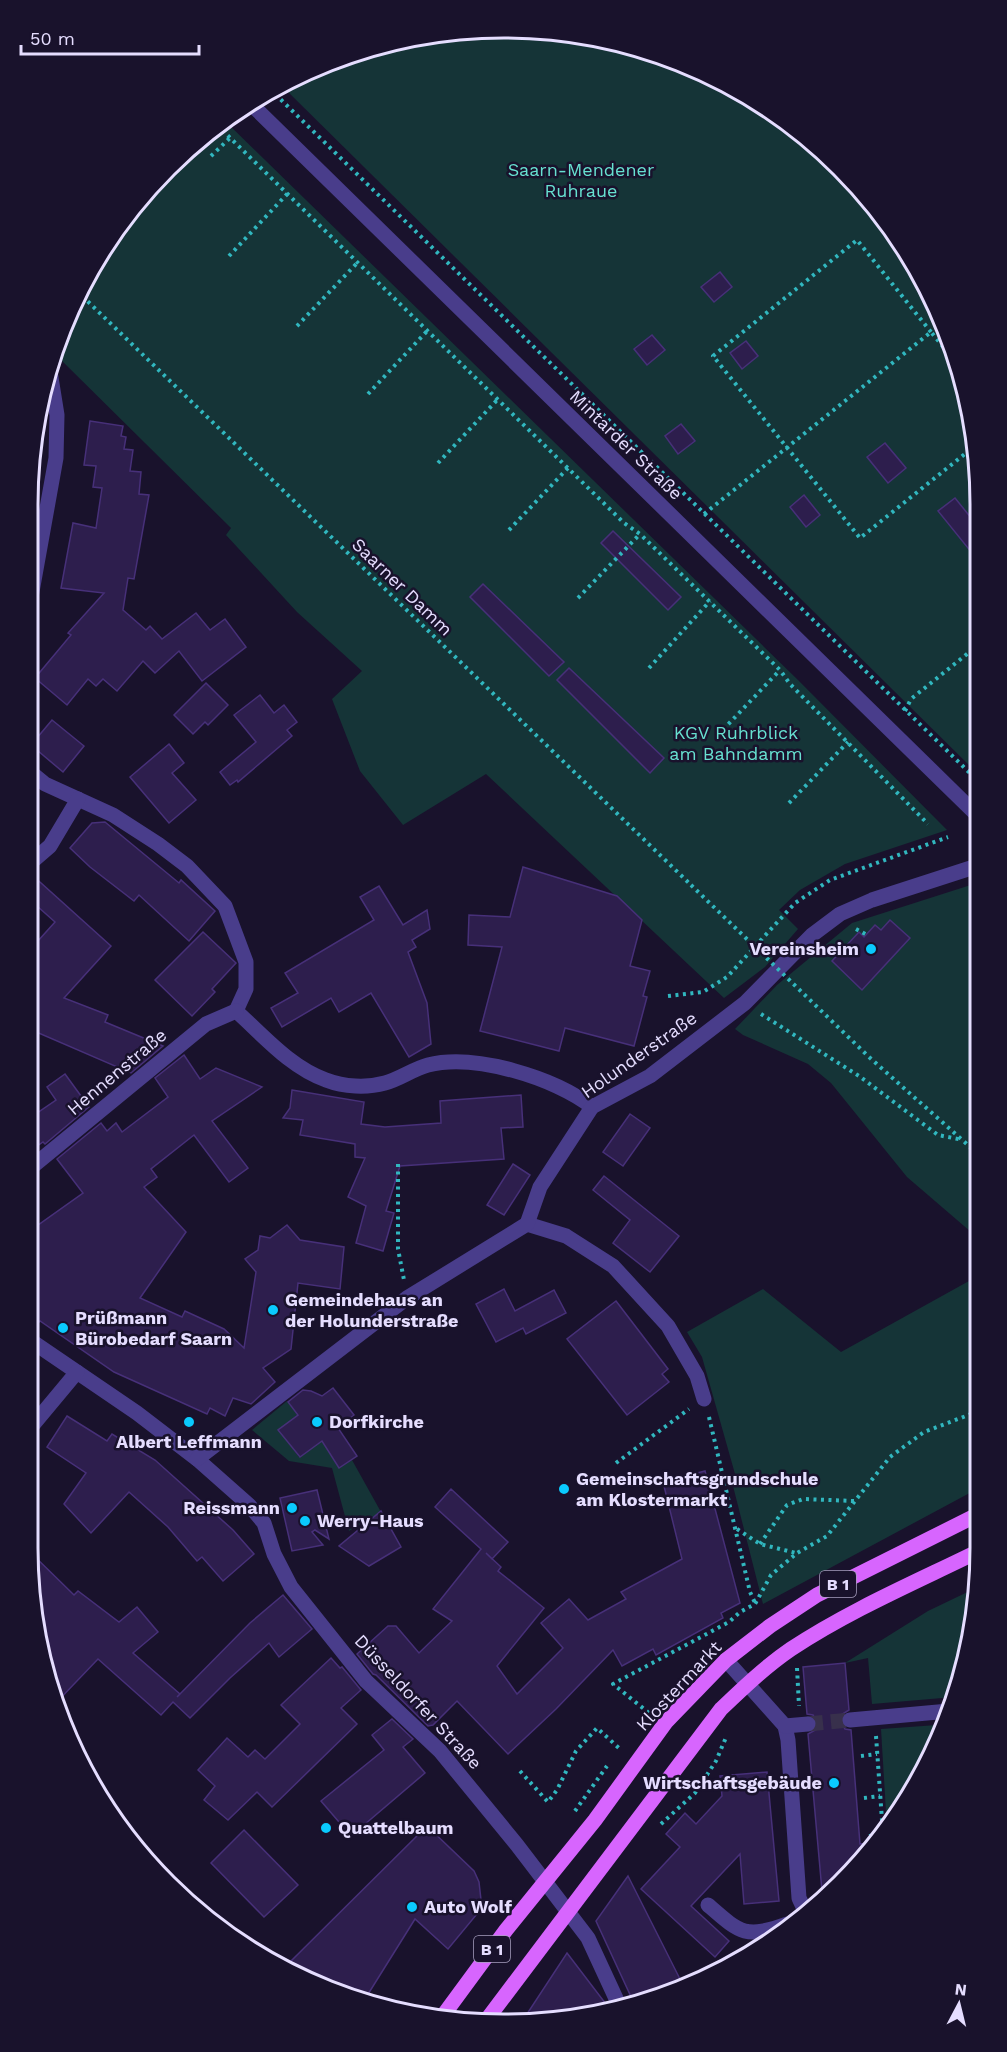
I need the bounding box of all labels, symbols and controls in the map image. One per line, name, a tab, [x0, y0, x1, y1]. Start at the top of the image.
scale bar	[21, 18, 200, 56]
text: 50 m	[30, 28, 75, 49]
park label: Saarn-Mendener Ruhraue	[508, 159, 654, 201]
street label: Mintarder Straße	[566, 385, 687, 504]
street label: Saarner Damm	[348, 534, 457, 640]
park label: KGV Ruhrblick am Bahndamm	[669, 722, 803, 764]
place label: Vereinsheim	[750, 938, 859, 959]
marker: Vereinsheim	[864, 942, 878, 956]
street label: Holunderstraße	[577, 1007, 700, 1102]
street label: Hennenstraße	[63, 1024, 171, 1119]
place label: Gemeindehaus an der Holunderstraße	[285, 1289, 458, 1331]
marker: Gemeindehaus an der Holunderstraße	[266, 1303, 280, 1317]
place label: Prüßmann Bürobedarf Saarn	[75, 1307, 232, 1349]
marker: Prüßmann Bürobedarf Saarn	[56, 1321, 70, 1335]
place label: Dorfkirche	[329, 1411, 424, 1432]
marker: Albert Leffmann	[182, 1415, 196, 1429]
marker: Dorfkirche	[310, 1415, 324, 1429]
place label: Albert Leffmann	[116, 1431, 262, 1452]
place label: Gemeinschaftsgrundschule am Klostermarkt	[576, 1468, 818, 1510]
marker: Gemeinschaftsgrundschule am Klostermarkt	[557, 1482, 571, 1496]
place label: Reissmann	[183, 1497, 280, 1518]
marker: Reissmann	[285, 1501, 299, 1515]
place label: Werry-Haus	[317, 1510, 424, 1531]
marker: Werry-Haus	[298, 1514, 312, 1528]
road number: B 1	[820, 1571, 856, 1597]
street label: Düsseldorfer Straße	[350, 1630, 486, 1773]
street label: Klostermarkt	[632, 1636, 726, 1735]
place label: Wirtschaftsgebäude	[643, 1772, 822, 1793]
marker: Wirtschaftsgebäude	[827, 1776, 841, 1790]
place label: Quattelbaum	[338, 1817, 454, 1838]
marker: Quattelbaum	[319, 1821, 333, 1835]
place label: Auto Wolf	[424, 1896, 512, 1917]
marker: Auto Wolf	[405, 1900, 419, 1914]
road number: B 1	[474, 1936, 510, 1962]
north arrow	[929, 1974, 989, 2034]
text: N	[954, 1979, 968, 2000]

